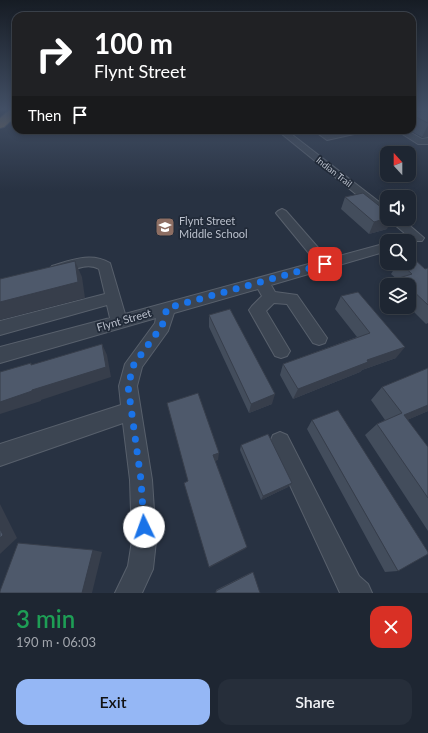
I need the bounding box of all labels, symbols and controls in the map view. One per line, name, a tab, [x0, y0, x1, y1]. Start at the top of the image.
text: 100 m	[94, 26, 173, 60]
icon: right	[28, 28, 80, 80]
text: Flynt Street	[94, 60, 186, 82]
icon: arrive	[69, 104, 91, 126]
text: Then	[28, 106, 61, 124]
north arrow	[380, 146, 416, 182]
map controls	[380, 146, 416, 314]
street label: Indian Trail	[314, 154, 354, 189]
button: sound	[380, 190, 416, 226]
place label: Flynt Street Middle School	[179, 214, 248, 240]
school or university icon: Flynt Street Middle School	[154, 216, 176, 238]
button: search	[380, 234, 416, 270]
pin	[308, 247, 342, 281]
icon: arrive	[314, 253, 336, 275]
button: layers	[380, 278, 416, 314]
street label: Flynt Street	[95, 306, 153, 334]
position arrow	[123, 506, 165, 548]
text: 3 min	[16, 604, 75, 633]
button: close	[370, 606, 412, 648]
text: 190 m · 06:03	[16, 634, 96, 650]
button: Exit	[16, 679, 210, 725]
button: Share	[218, 679, 412, 725]

